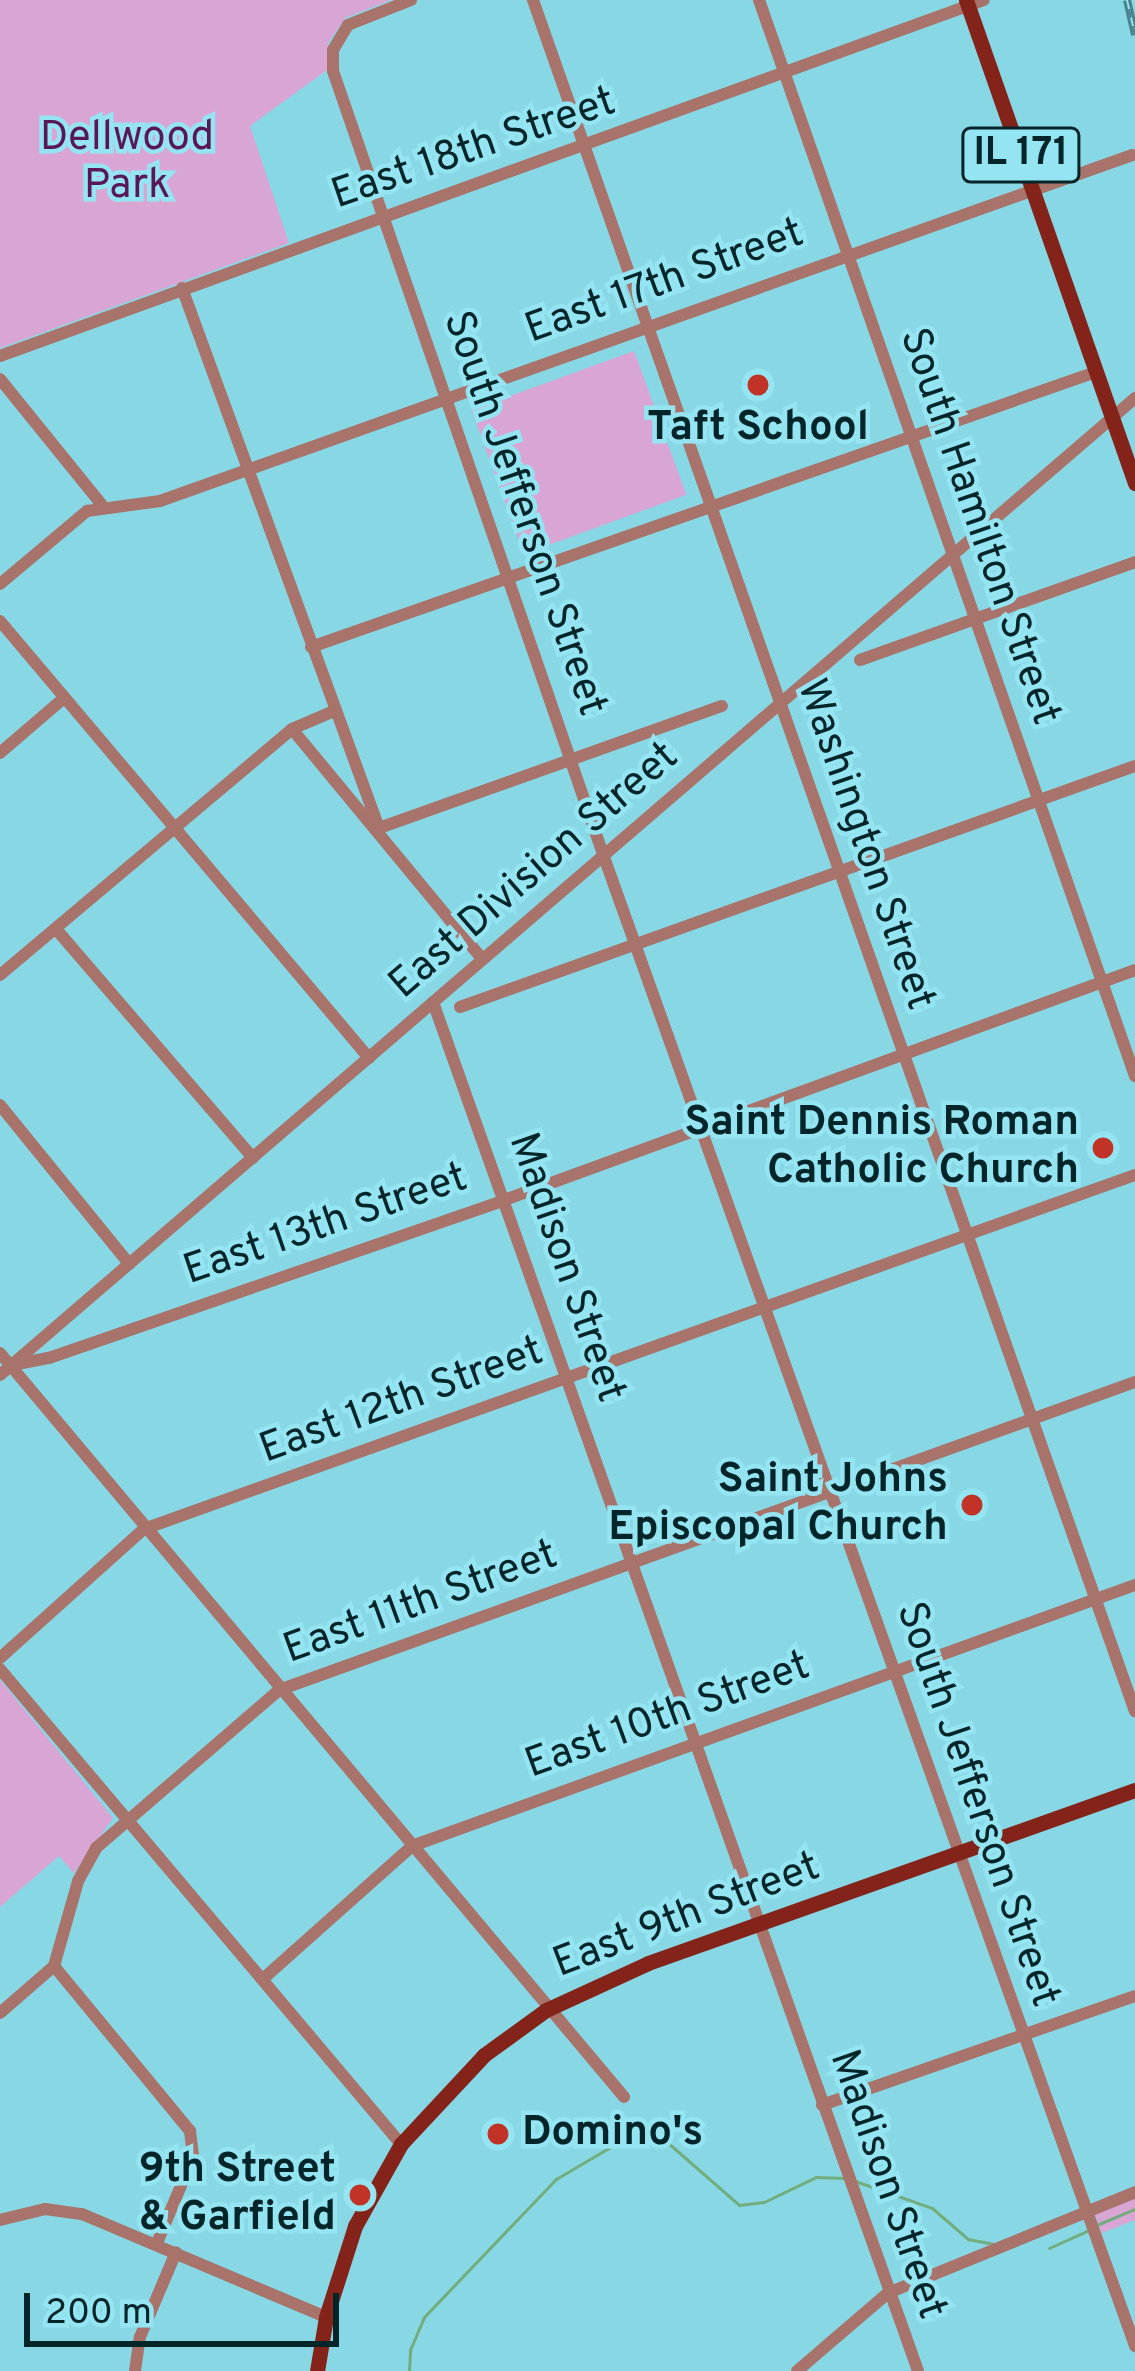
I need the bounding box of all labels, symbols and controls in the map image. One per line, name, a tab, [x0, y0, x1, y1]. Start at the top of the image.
street label: East 18th Street	[325, 78, 623, 222]
park label: Dellwood Park	[40, 114, 214, 213]
road number: IL 171	[961, 122, 1081, 188]
street label: East 17th Street	[519, 209, 811, 357]
street label: South Jefferson Street	[430, 305, 616, 723]
street label: South Hamilton Street	[886, 322, 1070, 732]
marker: Taft School	[745, 372, 771, 398]
place label: Taft School	[647, 404, 869, 454]
street label: Washington Street	[784, 673, 944, 1017]
street label: East Division Street	[380, 733, 690, 1011]
place label: Saint Dennis Roman Catholic Church	[685, 1099, 1079, 1198]
street label: Madison Street	[495, 1127, 635, 1409]
marker: Saint Dennis Roman Catholic Church	[1090, 1135, 1116, 1161]
street label: East 13th Street	[178, 1154, 474, 1298]
street label: East 12th Street	[254, 1327, 550, 1477]
place label: Saint Johns Episcopal Church	[608, 1456, 948, 1555]
marker: Saint Johns Episcopal Church	[959, 1492, 985, 1518]
street label: East 11th Street	[277, 1531, 565, 1677]
street label: South Jefferson Street	[883, 1596, 1069, 2014]
street label: East 10th Street	[519, 1642, 817, 1792]
street label: East 9th Street	[547, 1843, 827, 1991]
street label: Madison Street	[816, 2044, 956, 2326]
place label: Domino's	[522, 2109, 703, 2159]
marker: Domino's	[485, 2121, 511, 2147]
place label: 9th Street & Garfield	[139, 2146, 336, 2244]
marker: 9th Street & Garfield	[347, 2182, 373, 2208]
scale bar	[30, 2269, 345, 2343]
text: 200 m	[45, 2291, 152, 2337]

